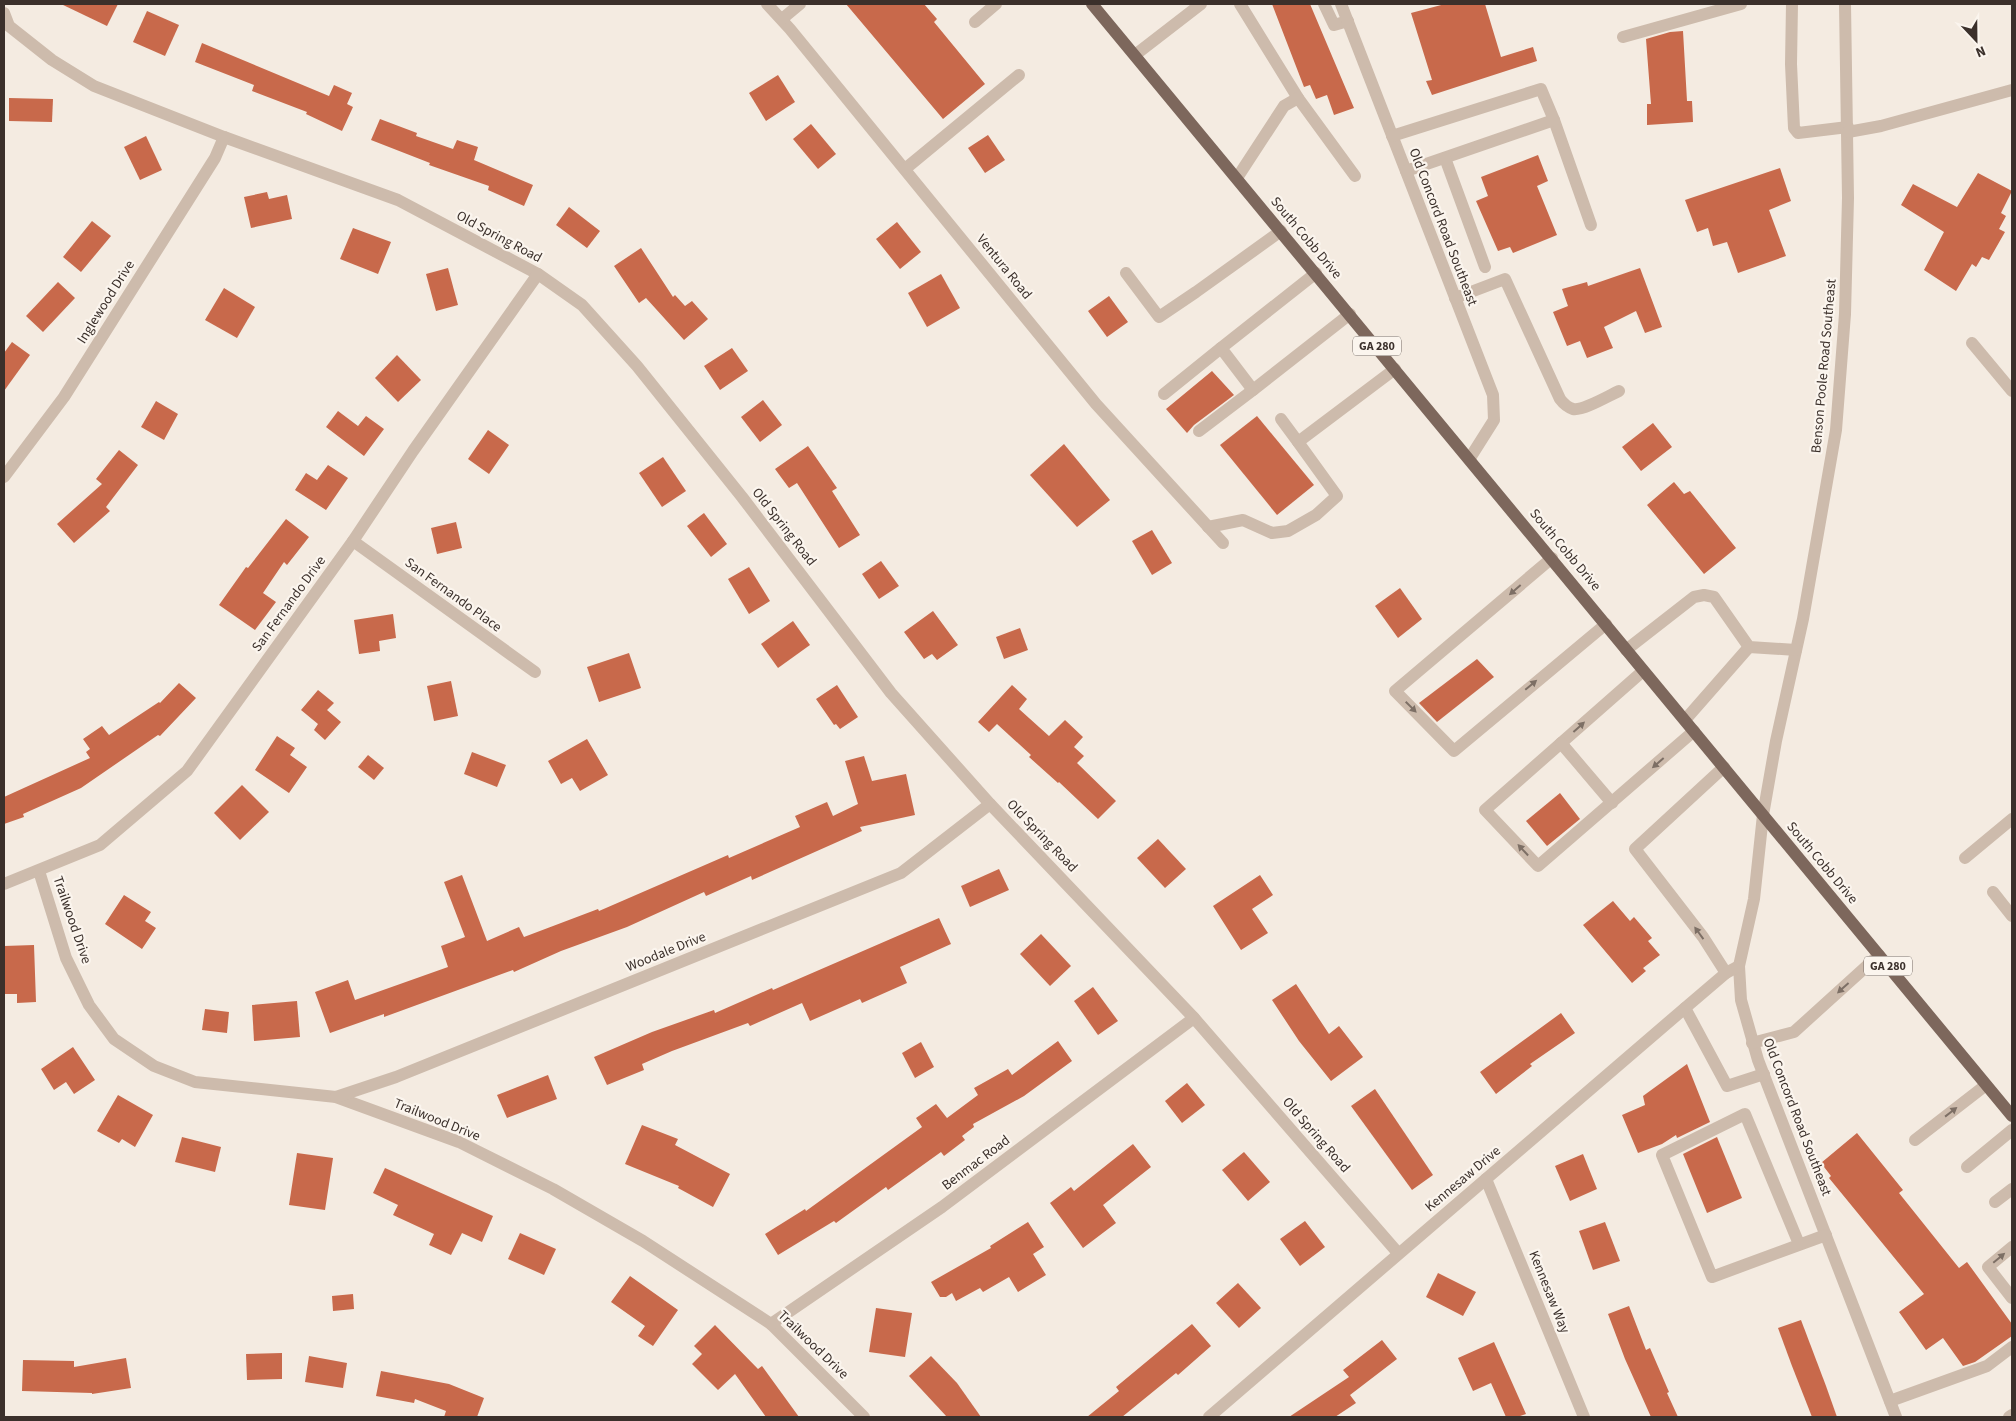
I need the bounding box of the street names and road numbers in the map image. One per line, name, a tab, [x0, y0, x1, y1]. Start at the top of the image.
street label: Old Concord Road Southeast	[1404, 145, 1482, 309]
street label: South Cobb Drive	[1266, 192, 1346, 284]
street label: Old Spring Road	[453, 206, 545, 268]
street label: Ventura Road	[972, 230, 1036, 304]
street label: Inglewood Drive	[72, 256, 140, 348]
street label: Benson Poole Road Southeast	[1806, 278, 1842, 454]
road number: GA 280	[1353, 336, 1401, 356]
street label: Old Spring Road	[747, 484, 821, 570]
street label: South Cobb Drive	[1525, 504, 1605, 596]
street label: San Fernando Drive	[247, 552, 331, 656]
street label: San Fernando Place	[400, 553, 506, 637]
street label: Old Spring Road	[1002, 795, 1082, 877]
street label: South Cobb Drive	[1782, 817, 1862, 909]
street label: Trailwood Drive	[48, 873, 96, 967]
street label: Woodale Drive	[623, 927, 709, 977]
road number: GA 280	[1864, 956, 1912, 976]
street label: Old Concord Road Southeast	[1758, 1035, 1836, 1199]
street label: Old Spring Road	[1277, 1093, 1355, 1177]
street label: Trailwood Drive	[391, 1094, 483, 1146]
street label: Benmac Road	[938, 1131, 1014, 1195]
street label: Kennesaw Drive	[1421, 1141, 1505, 1217]
street label: Kennesaw Way	[1523, 1248, 1575, 1337]
street label: Trailwood Drive	[773, 1306, 853, 1384]

